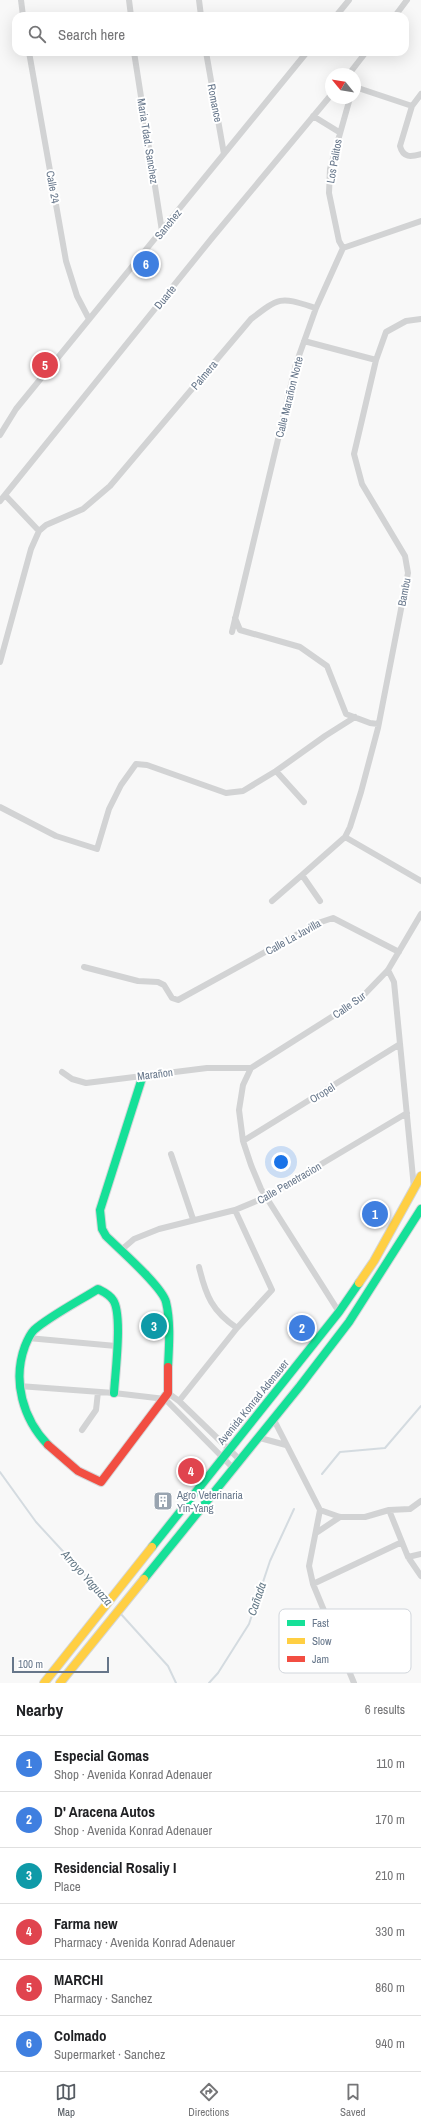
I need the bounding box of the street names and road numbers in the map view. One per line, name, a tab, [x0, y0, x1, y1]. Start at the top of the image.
street label: Romance	[204, 83, 226, 123]
street label: Maria Tdad. Sanchez	[134, 97, 162, 185]
street label: Los Palitos	[323, 137, 345, 184]
street label: Calle 24	[43, 169, 63, 205]
street label: Sanchez	[152, 206, 185, 242]
street label: Duarte	[151, 282, 179, 312]
street label: Calle Marañon Norte	[272, 355, 306, 439]
street label: Palmera	[188, 358, 220, 392]
street label: Bambu	[394, 577, 414, 607]
street label: Calle La Javilla	[263, 916, 323, 958]
street label: Calle Sur	[330, 989, 368, 1021]
street label: Marañon	[136, 1065, 174, 1083]
street label: Oropel	[307, 1080, 337, 1106]
street label: Calle Penetracion	[254, 1159, 324, 1207]
street label: Avenida Konrad Adenauer	[214, 1357, 292, 1448]

